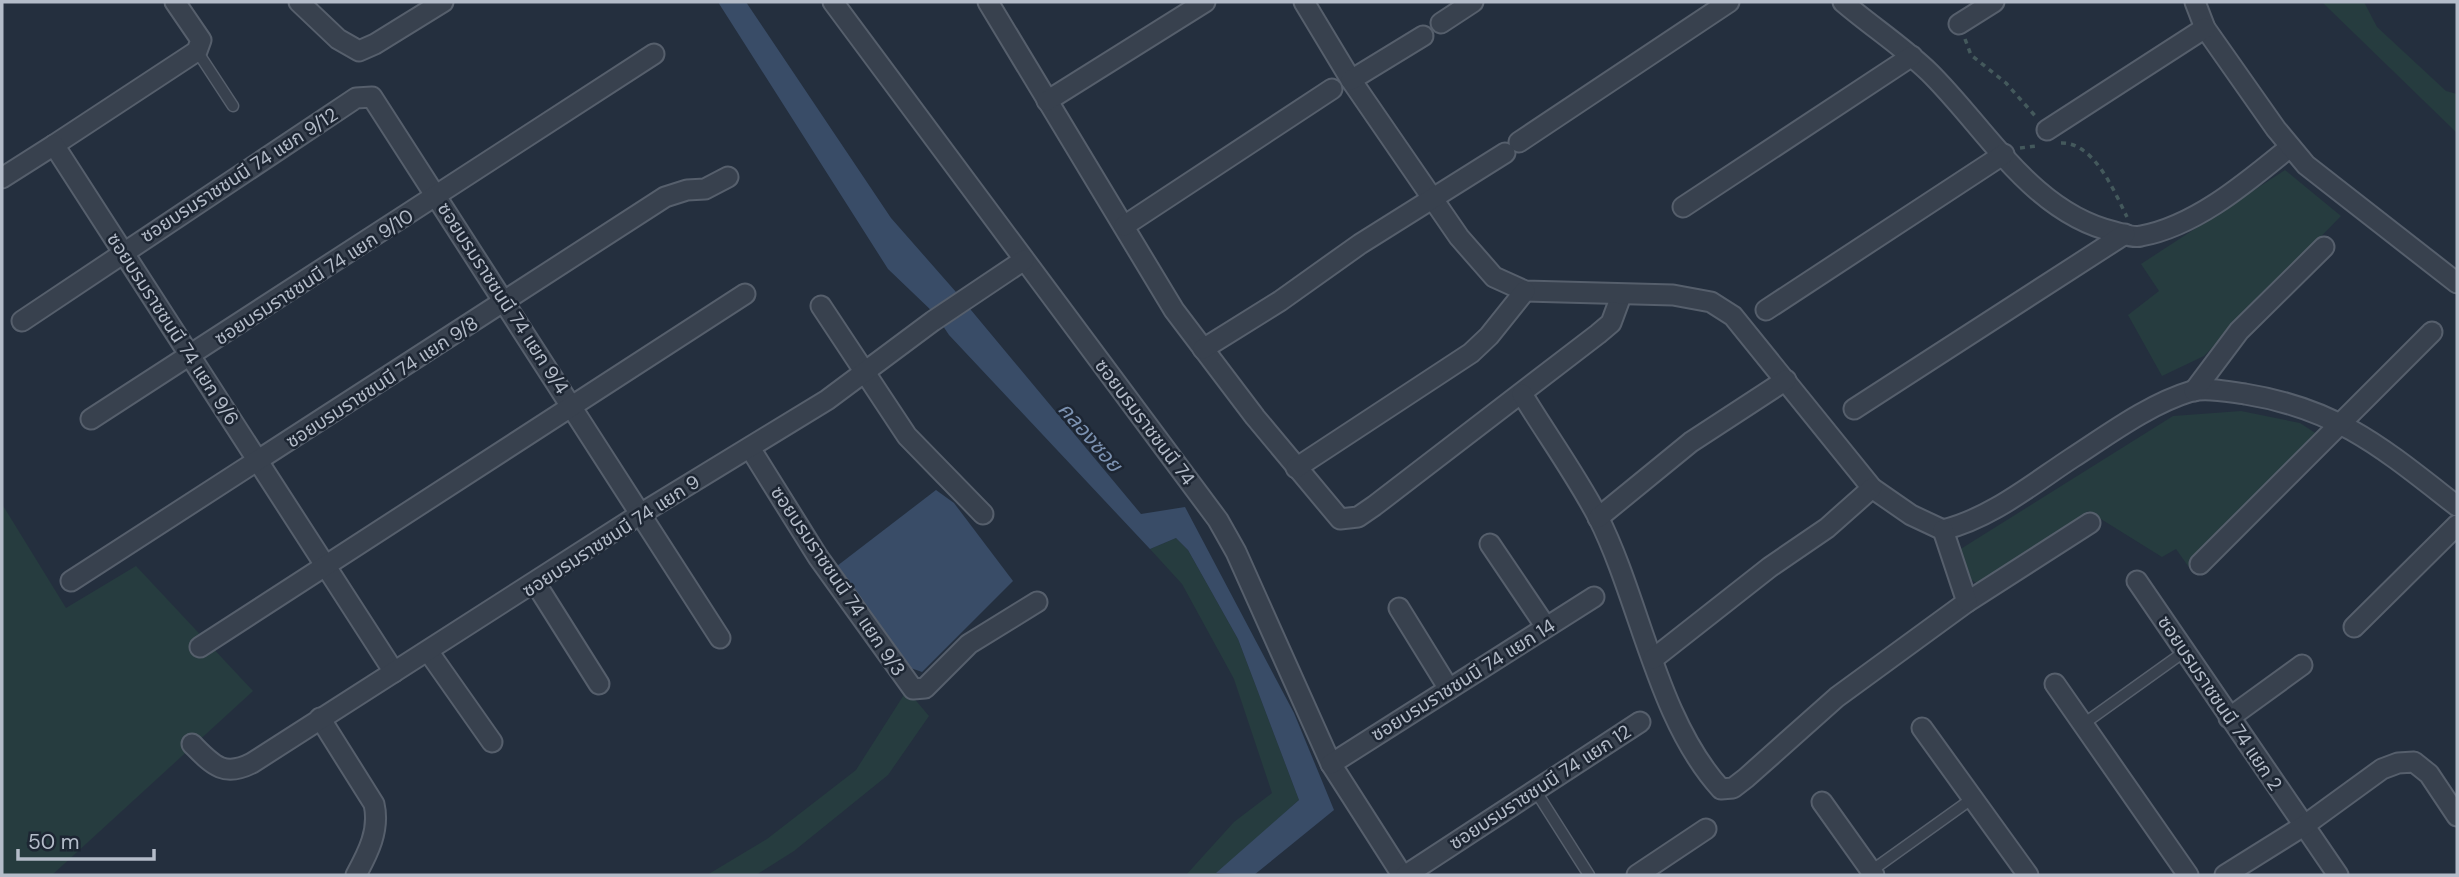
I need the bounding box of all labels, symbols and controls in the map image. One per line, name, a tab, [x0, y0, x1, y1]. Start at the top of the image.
street label: ซอยบรมราชชนนี 74 แยก 9/12	[136, 102, 342, 248]
street label: ซอยบรมราชชนนี 74 แยก 9/4	[432, 197, 574, 399]
street label: ซอยบรมราชชนนี 74 แยก 9/10	[210, 203, 418, 351]
street label: ซอยบรมราชชนนี 74 แยก 9/6	[101, 228, 245, 430]
street label: ซอยบรมราชชนนี 74 แยก 9/8	[281, 310, 483, 454]
street label: ซอยบรมราชชนนี 74	[1089, 354, 1201, 490]
water label: คลองซอย	[1052, 396, 1129, 479]
street label: ซอยบรมราชชนนี 74 แยก 9	[517, 469, 705, 603]
street label: ซอยบรมราชชนนี 74 แยก 9/3	[765, 481, 911, 681]
street label: ซอยบรมราชชนนี 74 แยก 2	[2152, 611, 2288, 795]
street label: ซอยบรมราชชนนี 74 แยก 14	[1366, 613, 1560, 747]
street label: ซอยบรมราชชนนี 74 แยก 12	[1444, 719, 1636, 855]
scale bar	[18, 818, 154, 862]
text: 50 m	[28, 828, 79, 856]

